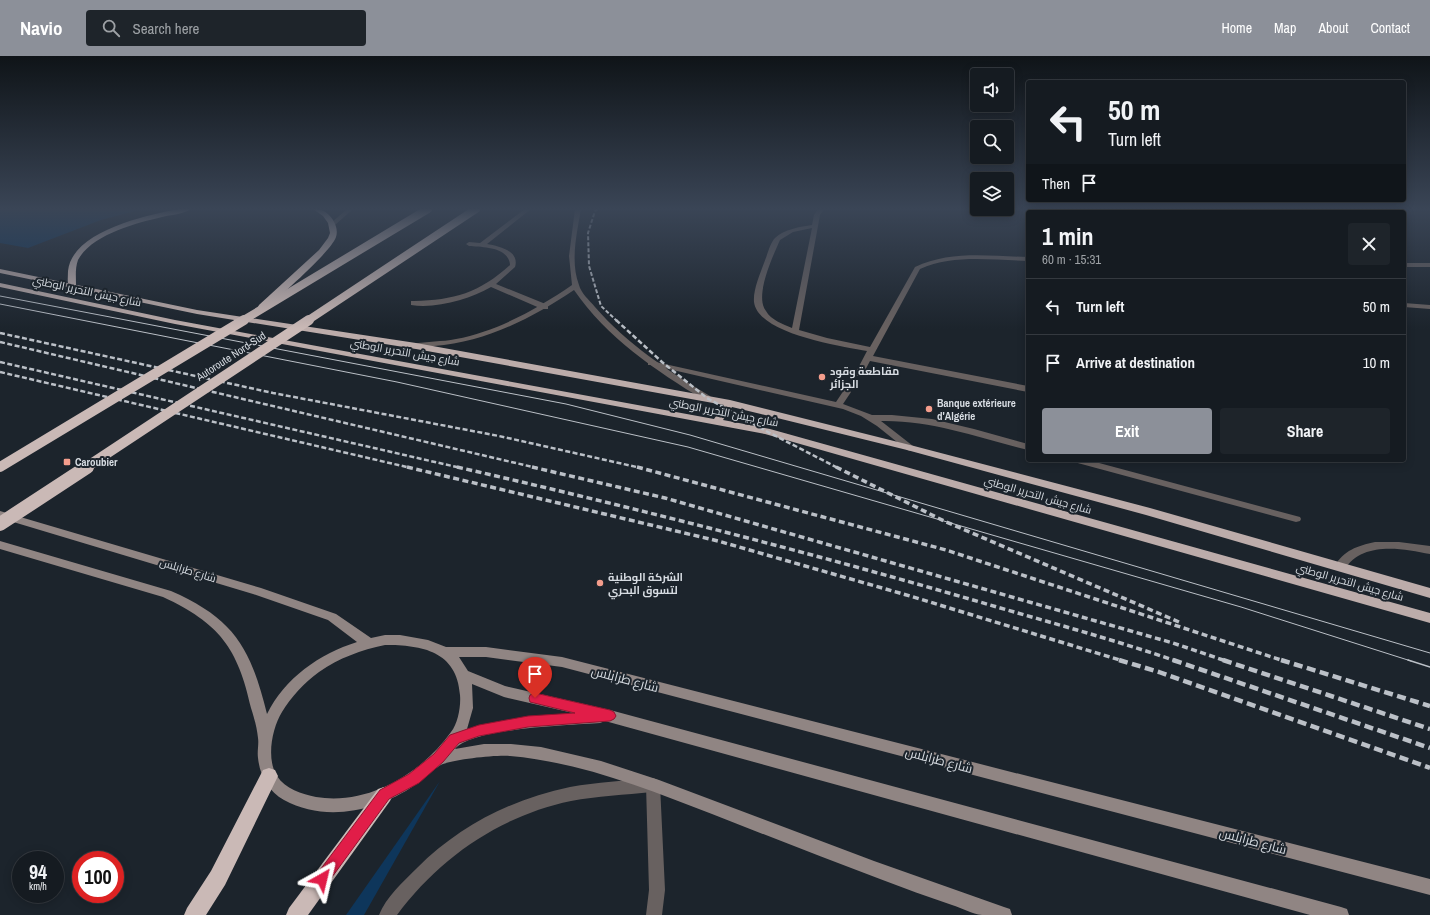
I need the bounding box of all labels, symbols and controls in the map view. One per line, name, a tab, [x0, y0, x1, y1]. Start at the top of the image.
search box	[86, 10, 366, 46]
text: Navio	[20, 15, 62, 41]
icon: search	[100, 17, 122, 39]
text: Search here	[132, 18, 199, 39]
text: Home	[1221, 19, 1252, 37]
text: Map	[1274, 19, 1296, 37]
text: About	[1318, 19, 1348, 37]
text: Contact	[1370, 19, 1410, 37]
map controls	[970, 68, 1014, 216]
button: sound	[970, 68, 1014, 112]
text: 50 m	[1108, 91, 1160, 129]
icon: left	[1042, 96, 1094, 148]
button: search	[970, 120, 1014, 164]
text: Turn left	[1108, 127, 1161, 152]
button: layers	[970, 172, 1014, 216]
icon: arrive	[1078, 172, 1100, 194]
text: Then	[1042, 173, 1070, 194]
text: 1 min	[1042, 220, 1093, 252]
button: close	[1348, 223, 1390, 265]
text: 60 m · 15:31	[1042, 251, 1101, 268]
street label: شارع جيش التحرير الوطني	[31, 273, 143, 311]
icon: left	[1042, 296, 1064, 318]
text: Turn left	[1076, 296, 1124, 317]
text: 50 m	[1363, 296, 1390, 317]
street label: Autoroute Nord-Sud	[193, 328, 268, 384]
street label: شارع جيش التحرير الوطني	[349, 335, 461, 370]
icon: arrive	[1042, 352, 1064, 374]
text: Arrive at destination	[1076, 352, 1195, 373]
text: 10 m	[1363, 352, 1390, 373]
place label: مقاطعة وقود الجزائر	[829, 364, 899, 391]
marker: مقاطعة وقود الجزائر	[817, 372, 827, 382]
street label: شارع جيش التحرير الوطني	[668, 395, 780, 431]
place label: Banque extérieure d'Algérie	[937, 396, 1016, 423]
marker: Banque extérieure d'Algérie	[924, 404, 934, 414]
button: Exit	[1042, 408, 1212, 454]
button: Share	[1220, 408, 1390, 454]
place label: Caroubier	[75, 455, 118, 469]
marker: Caroubier	[62, 457, 72, 467]
street label: شارع جيش التحرير الوطني	[982, 473, 1093, 519]
street label: شارع طرابلس	[158, 555, 218, 586]
street label: شارع جيش التحرير الوطني	[1294, 560, 1405, 606]
place label: الشركة الوطنية لتسوق البحري	[608, 570, 683, 600]
marker: الشركة الوطنية لتسوق البحري	[595, 578, 605, 588]
pin	[518, 657, 552, 698]
street label: شارع طرابلس	[590, 662, 660, 696]
icon: arrive	[524, 663, 546, 685]
street label: شارع طرابلس	[904, 743, 974, 777]
street label: شارع طرابلس	[1218, 824, 1288, 858]
speed limit sign: 100	[72, 851, 124, 903]
text: 94	[29, 858, 47, 885]
position arrow	[301, 858, 343, 900]
text: km/h	[29, 880, 47, 893]

